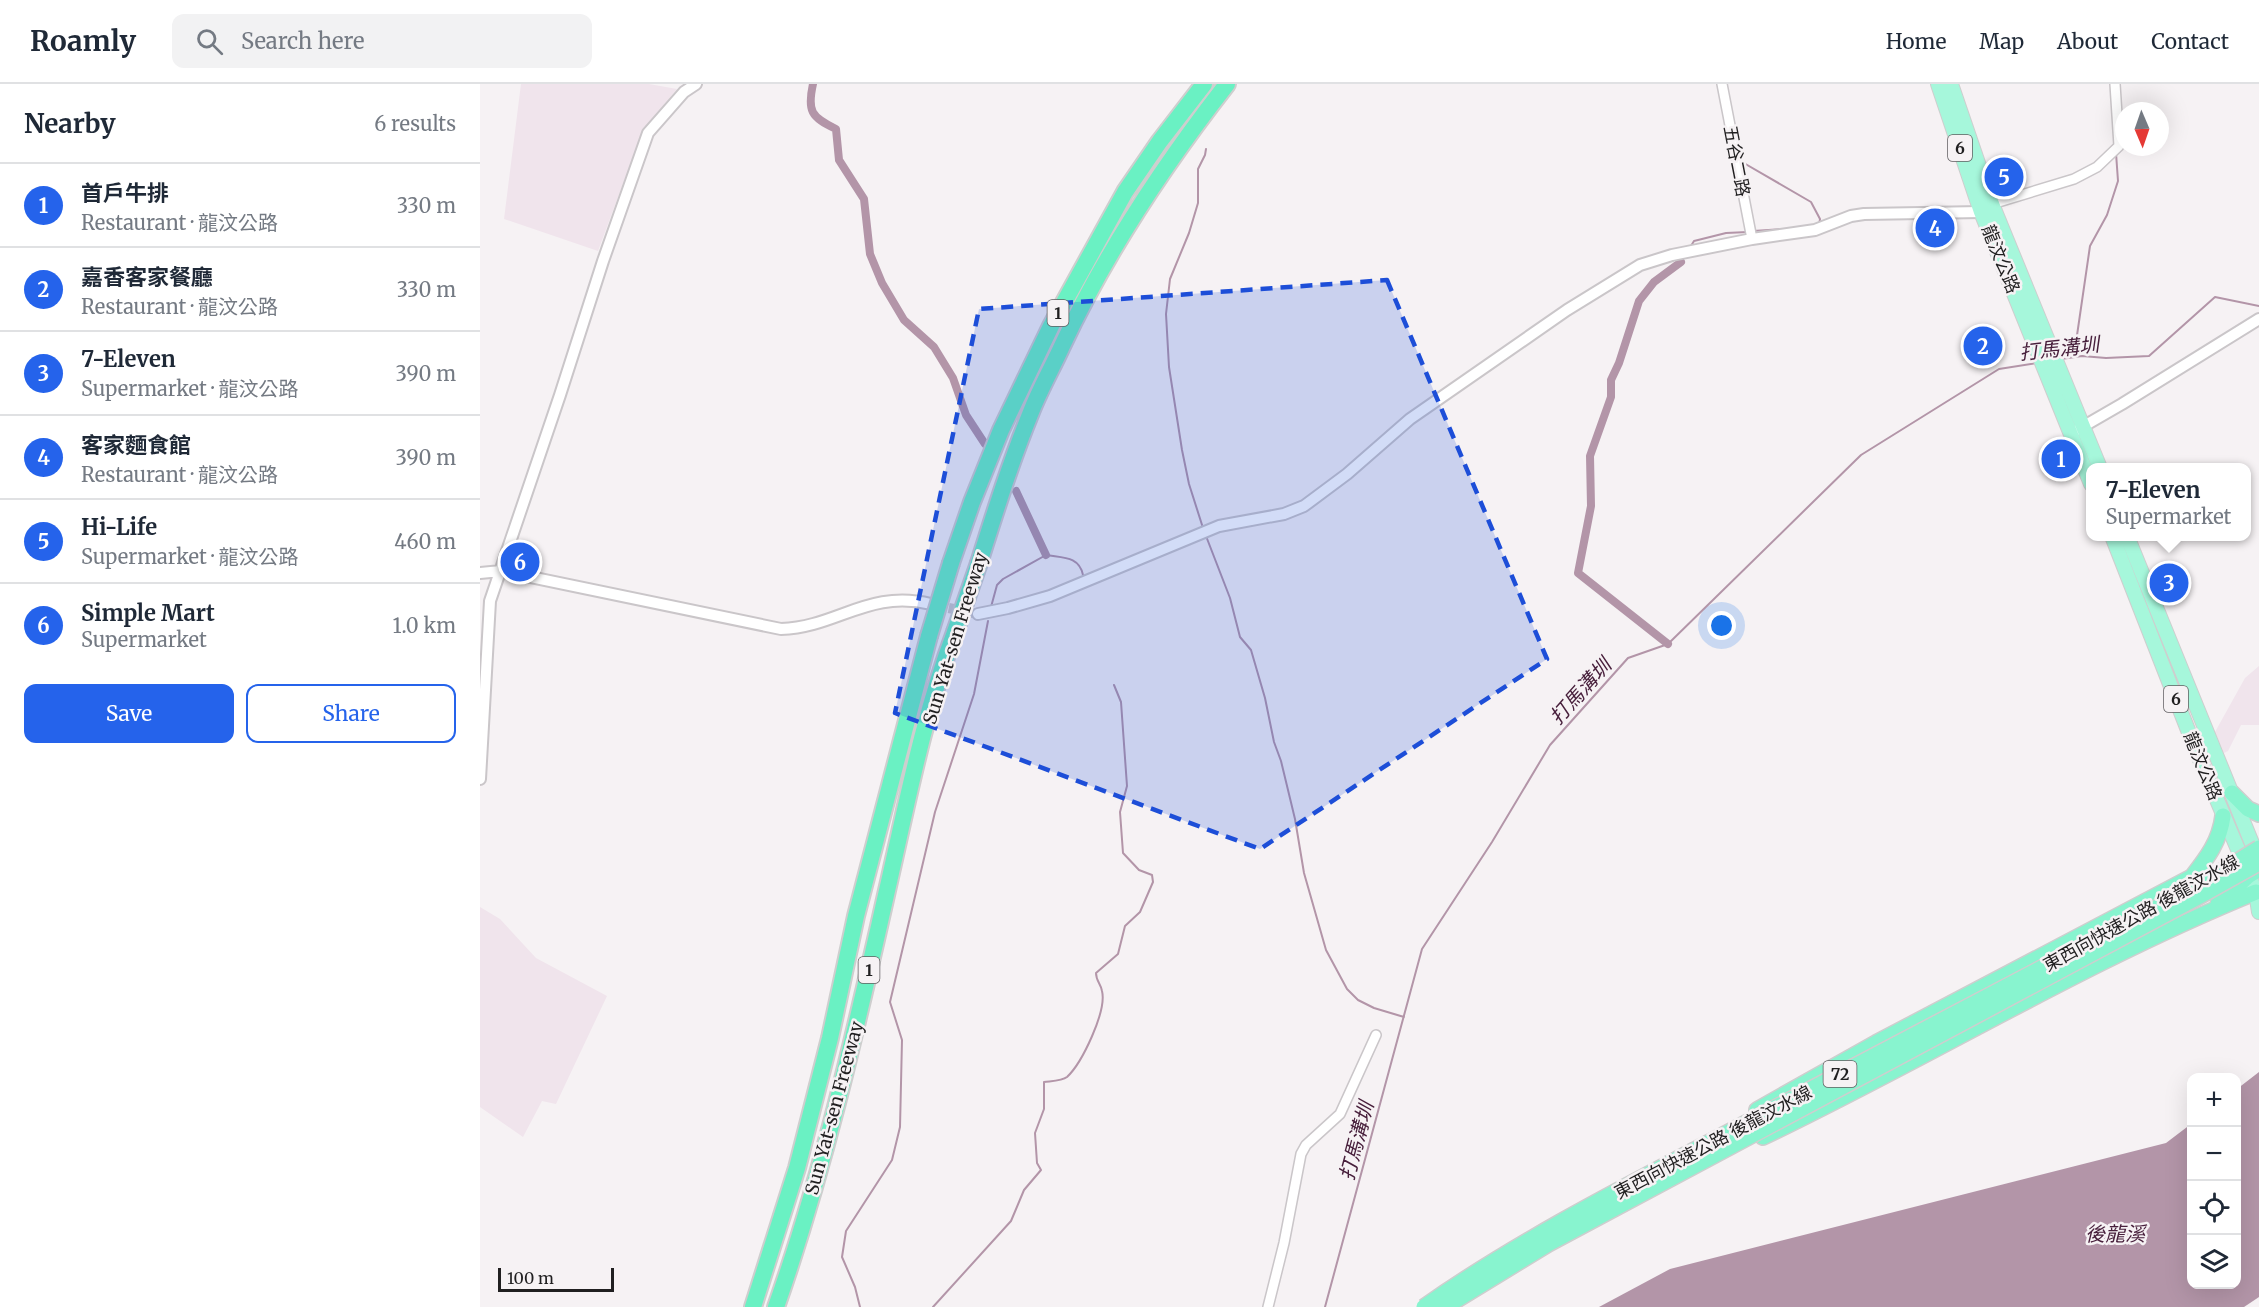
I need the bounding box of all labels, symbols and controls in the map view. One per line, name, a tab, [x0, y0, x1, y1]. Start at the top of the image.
search box	[172, 14, 592, 68]
text: Roamly	[30, 23, 136, 59]
icon: search	[193, 25, 226, 58]
text: Search here	[241, 27, 364, 55]
text: Home	[1886, 28, 1946, 55]
text: Map	[1979, 28, 2024, 55]
text: About	[2057, 28, 2118, 55]
text: Contact	[2151, 28, 2229, 55]
north arrow	[2115, 102, 2169, 156]
text: Nearby	[24, 107, 116, 140]
text: 6 results	[374, 111, 456, 136]
street label: 五谷二路	[1719, 123, 1755, 199]
road number: 6	[1948, 135, 1972, 161]
pin: 5	[1984, 154, 2024, 200]
text: 首戶牛排	[81, 179, 169, 207]
text: 1	[39, 193, 48, 218]
text: 330 m	[397, 193, 456, 218]
pin: 4	[1916, 206, 1954, 250]
text: Restaurant · 龍汶公路	[81, 210, 278, 235]
street label: 龍汶公路	[1977, 221, 2025, 297]
text: 嘉香客家餐廳	[81, 263, 213, 291]
text: 2	[38, 277, 49, 302]
text: 330 m	[397, 277, 456, 302]
text: Restaurant · 龍汶公路	[81, 294, 278, 319]
road number: 1	[1048, 300, 1068, 326]
pin: 2	[1964, 324, 2002, 368]
water label: 打馬溝圳	[2018, 331, 2103, 365]
text: 7-Eleven	[81, 345, 176, 373]
text: 3	[38, 361, 49, 386]
text: 390 m	[396, 361, 456, 386]
text: Supermarket · 龍汶公路	[81, 376, 299, 401]
text: 客家麵食館	[81, 431, 191, 459]
pin: 1	[2042, 436, 2080, 482]
text: 4	[37, 445, 50, 470]
text: 390 m	[396, 445, 456, 470]
text: Restaurant · 龍汶公路	[81, 462, 278, 487]
popup	[2086, 463, 2251, 541]
text: 7-Eleven	[2106, 476, 2200, 504]
text: Supermarket	[2106, 504, 2231, 529]
text: Hi-Life	[81, 513, 157, 541]
text: 5	[38, 529, 49, 554]
text: 460 m	[394, 529, 456, 554]
pin: 6	[500, 540, 540, 584]
text: Supermarket · 龍汶公路	[81, 544, 299, 569]
street label: Sun Yat-sen Freeway	[918, 549, 992, 727]
pin: 3	[2150, 560, 2188, 606]
text: Simple Mart	[81, 599, 215, 627]
your location	[1707, 611, 1736, 640]
text: 6	[37, 613, 50, 638]
text: 1.0 km	[392, 613, 456, 638]
text: Supermarket	[81, 627, 207, 652]
water label: 打馬溝圳	[1544, 651, 1618, 729]
button: Save	[24, 684, 234, 743]
button: Share	[246, 684, 456, 743]
road number: 6	[2164, 686, 2188, 712]
street label: 龍汶公路	[2179, 728, 2227, 804]
street label: 東西向快速公路 後龍汶水線	[2039, 850, 2243, 976]
road number: 1	[858, 957, 880, 983]
street label: Sun Yat-sen Freeway	[800, 1018, 868, 1197]
road number: 72	[1824, 1061, 1856, 1087]
map controls	[2187, 1073, 2241, 1289]
button: +	[2187, 1073, 2241, 1127]
street label: 東西向快速公路 後龍汶水線	[1610, 1080, 1816, 1204]
water label: 打馬溝圳	[1334, 1096, 1379, 1183]
button: −	[2187, 1127, 2241, 1181]
button: locate	[2187, 1181, 2241, 1235]
water label: 後龍溪	[2085, 1221, 2148, 1246]
button: layers	[2187, 1235, 2241, 1289]
scale bar	[498, 1265, 614, 1292]
text: 100 m	[507, 1268, 554, 1288]

